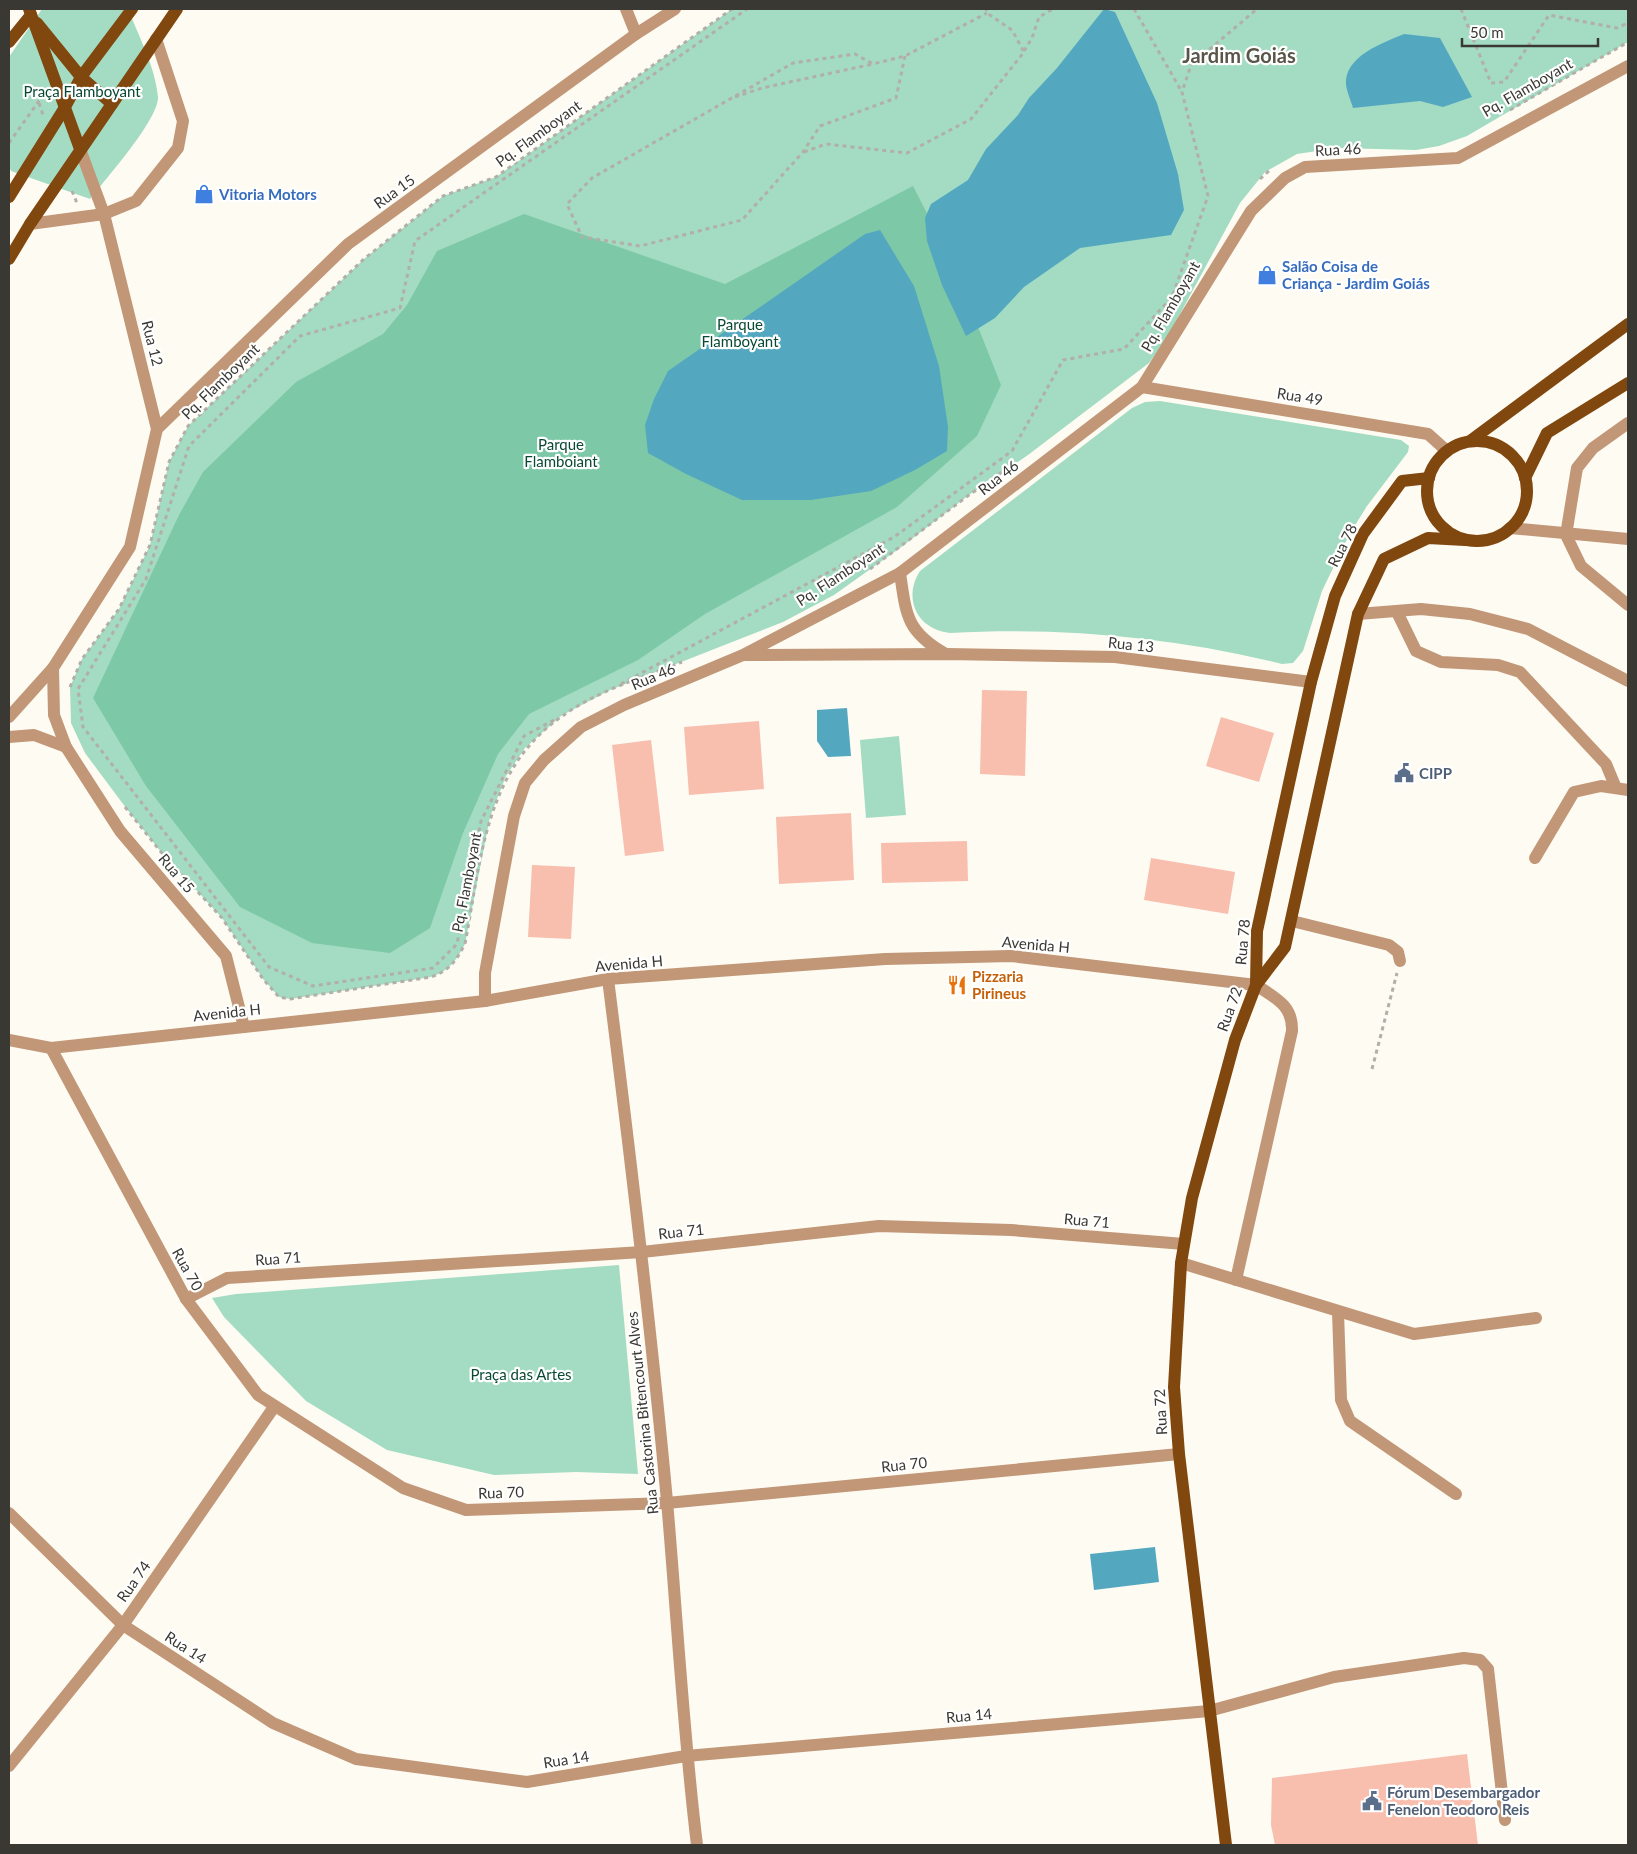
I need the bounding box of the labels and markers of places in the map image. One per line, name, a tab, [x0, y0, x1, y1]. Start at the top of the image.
shop icon: Vitoria Motors	[193, 183, 215, 205]
place label: Vitoria Motors	[218, 185, 317, 203]
place label: Salão Coisa de Criança - Jardim Goiás	[1282, 257, 1430, 292]
shop icon: Salão Coisa de Criança - Jardim Goiás	[1256, 264, 1278, 286]
public building icon: CIPP	[1393, 762, 1415, 784]
place label: CIPP	[1419, 764, 1452, 782]
place label: Pizzaria Pirineus	[972, 967, 1026, 1002]
restaurant icon: Pizzaria Pirineus	[946, 974, 968, 996]
place label: Fórum Desembargador Fenelon Teodoro Reis	[1387, 1783, 1540, 1818]
public building icon: Fórum Desembargador Fenelon Teodoro Reis	[1361, 1790, 1383, 1812]

